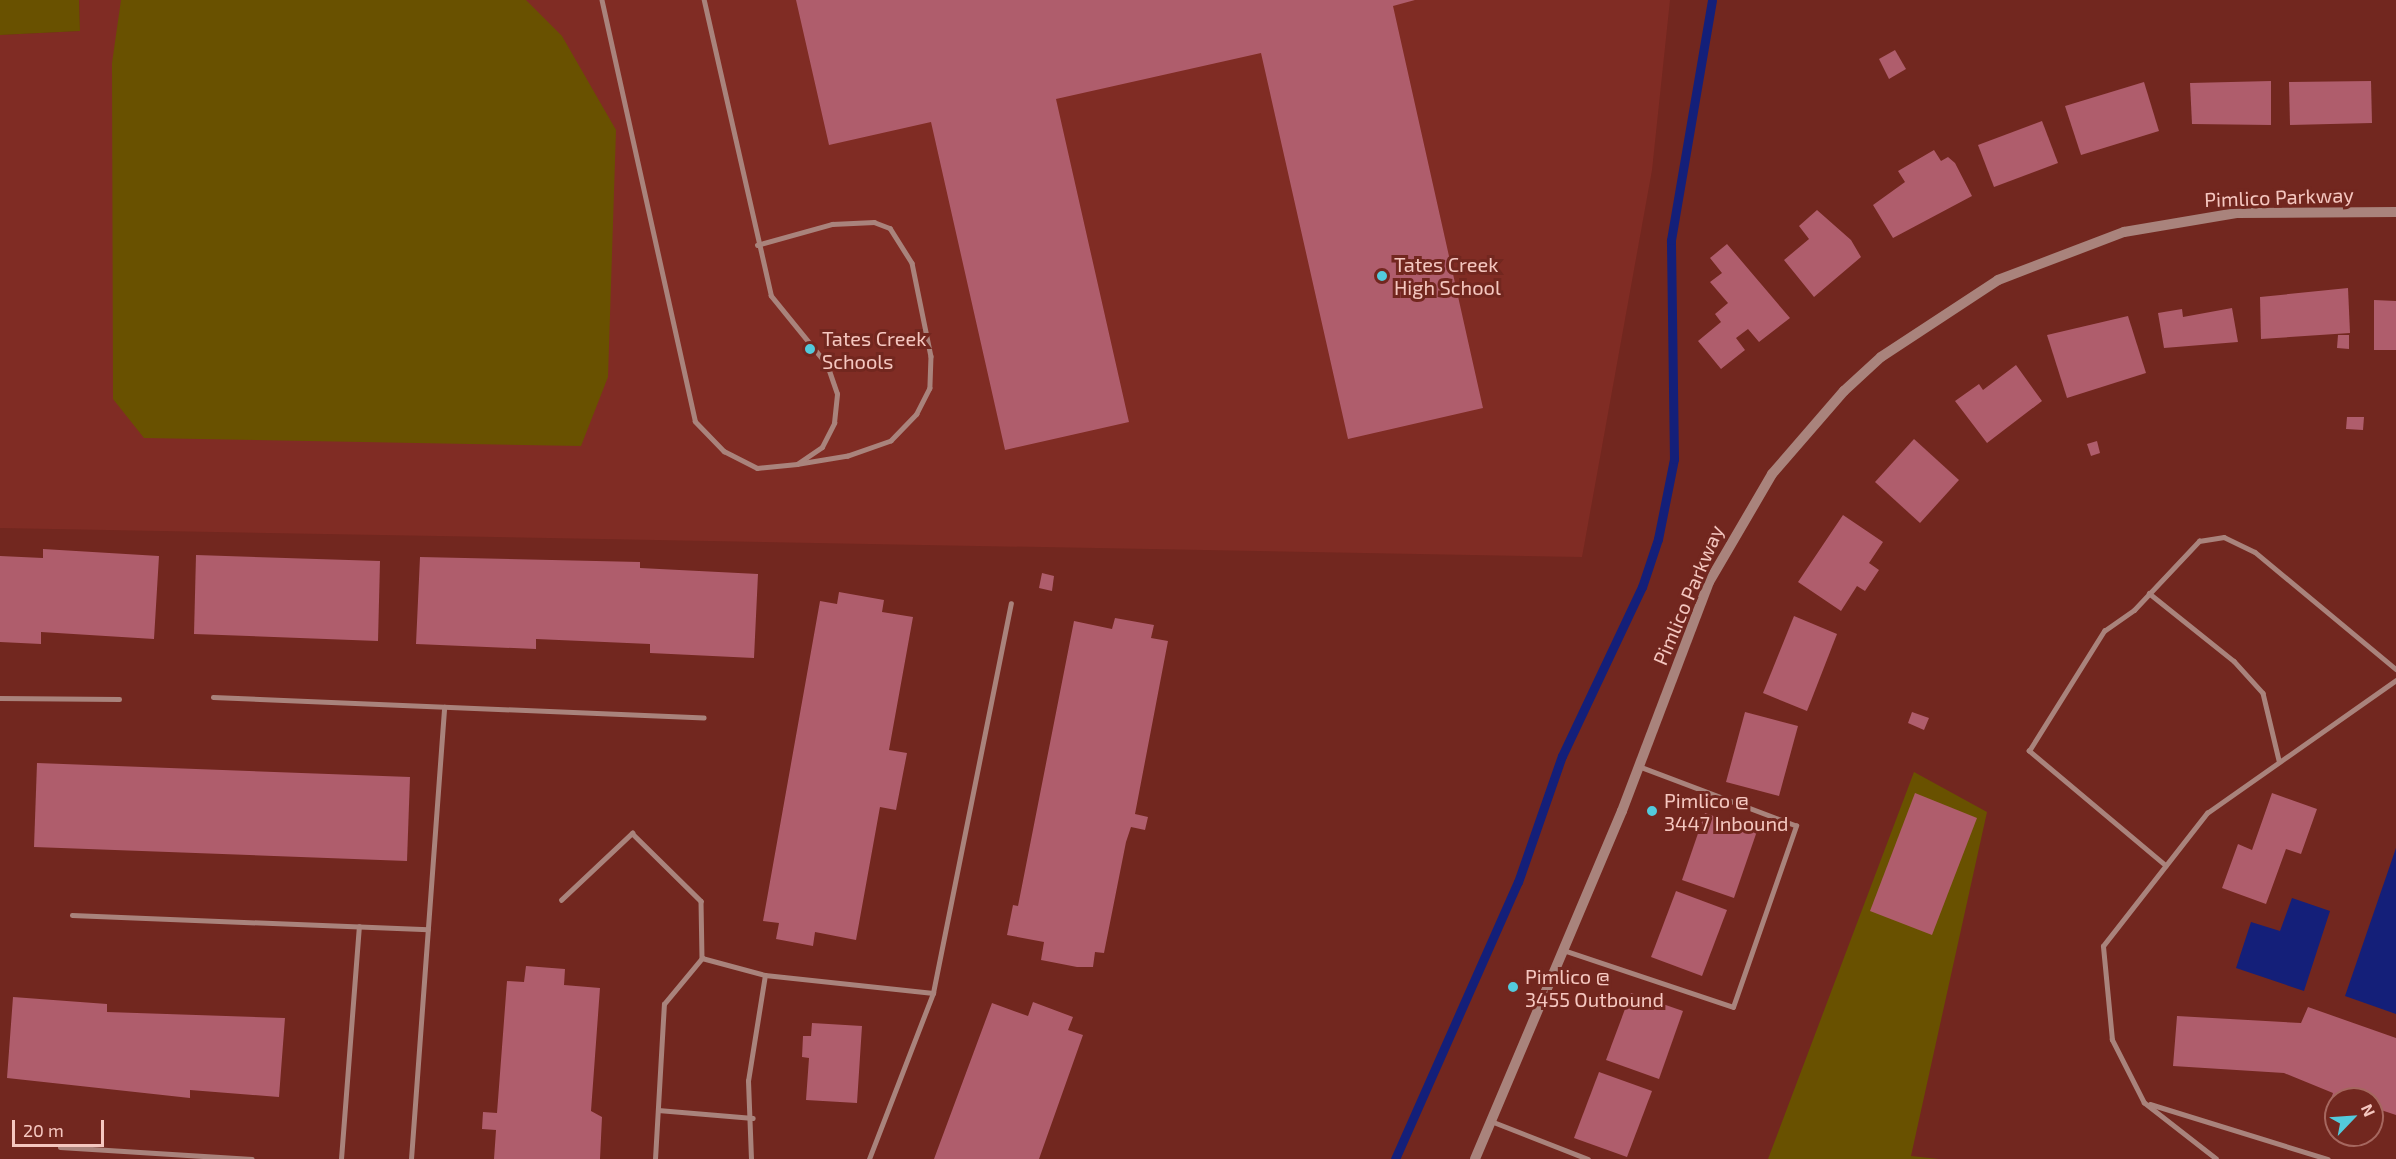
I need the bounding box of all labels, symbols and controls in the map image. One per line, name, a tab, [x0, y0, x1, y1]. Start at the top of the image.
street label: Pimlico Parkway	[2204, 182, 2354, 212]
place label: Tates Creek High School	[1394, 252, 1501, 299]
marker: Tates Creek High School	[1375, 269, 1389, 283]
place label: Tates Creek Schools	[822, 326, 927, 373]
marker: Tates Creek Schools	[803, 342, 817, 356]
street label: Pimlico Parkway	[1648, 522, 1728, 668]
place label: Pimlico @ 3447 Inbound	[1664, 788, 1789, 835]
marker: Pimlico @ 3447 Inbound	[1645, 804, 1659, 818]
place label: Pimlico @ 3455 Outbound	[1525, 964, 1664, 1011]
marker: Pimlico @ 3455 Outbound	[1506, 980, 1520, 994]
north arrow	[2324, 1087, 2384, 1147]
text: N	[2358, 1101, 2380, 1119]
scale bar	[15, 1108, 106, 1146]
text: 20 m	[23, 1119, 64, 1141]

